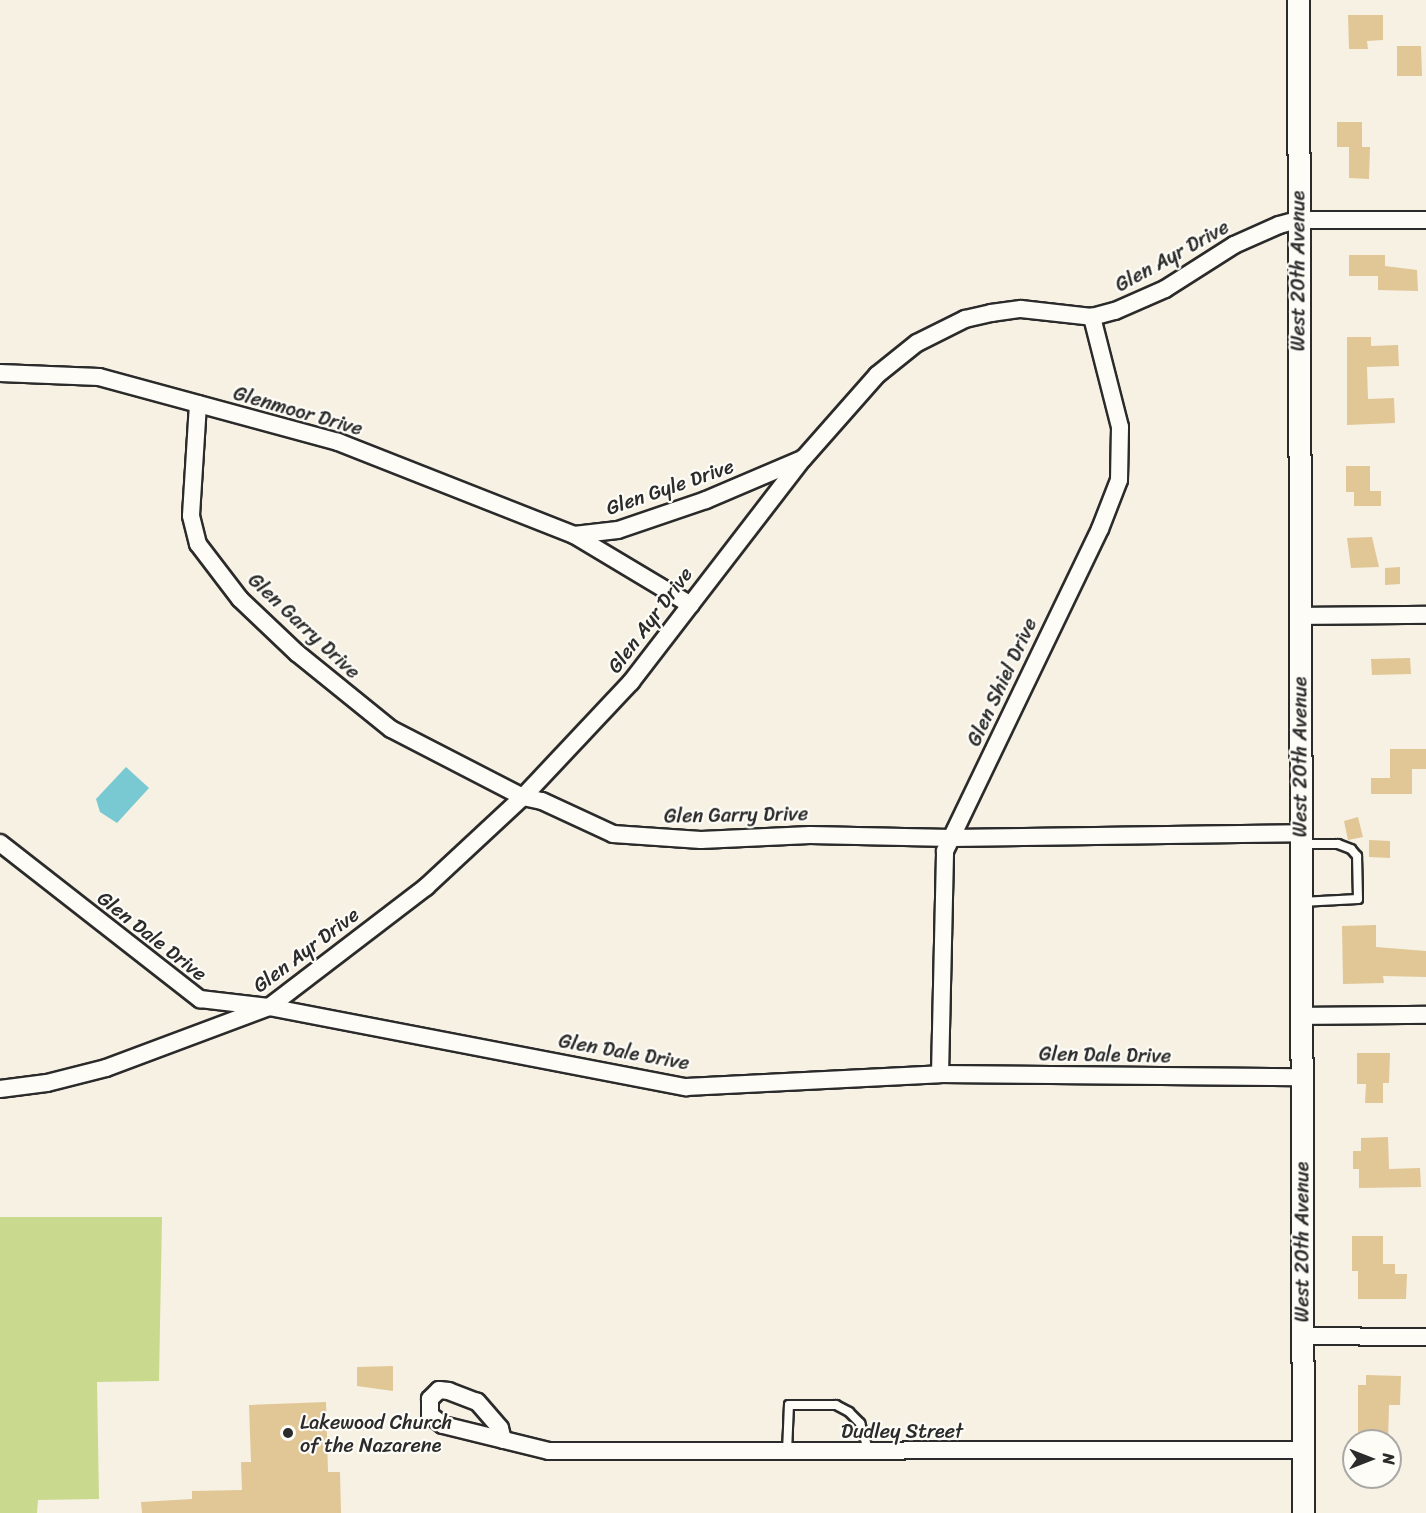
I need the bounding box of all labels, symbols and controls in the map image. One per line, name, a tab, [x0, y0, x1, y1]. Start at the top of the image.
street label: West 20th Avenue	[1286, 190, 1310, 352]
street label: Glen Ayr Drive	[1111, 215, 1233, 297]
street label: Glenmoor Drive	[231, 381, 365, 441]
street label: Glen Gyle Drive	[603, 454, 737, 520]
street label: Glen Ayr Drive	[602, 562, 698, 678]
street label: Glen Garry Drive	[243, 568, 365, 684]
street label: Glen Shiel Drive	[962, 614, 1042, 750]
street label: West 20th Avenue	[1288, 676, 1312, 838]
street label: Glen Garry Drive	[664, 802, 808, 828]
street label: Glen Dale Drive	[92, 886, 212, 986]
street label: Glen Ayr Drive	[248, 902, 364, 998]
street label: Glen Dale Drive	[556, 1029, 692, 1075]
street label: Glen Dale Drive	[1038, 1042, 1172, 1068]
street label: West 20th Avenue	[1290, 1161, 1314, 1323]
place label: Lakewood Church of the Nazarene	[300, 1410, 452, 1457]
street label: Dudley Street	[841, 1419, 963, 1443]
marker: Lakewood Church of the Nazarene	[281, 1426, 295, 1440]
north arrow	[1342, 1429, 1402, 1489]
text: N	[1374, 1453, 1403, 1465]

